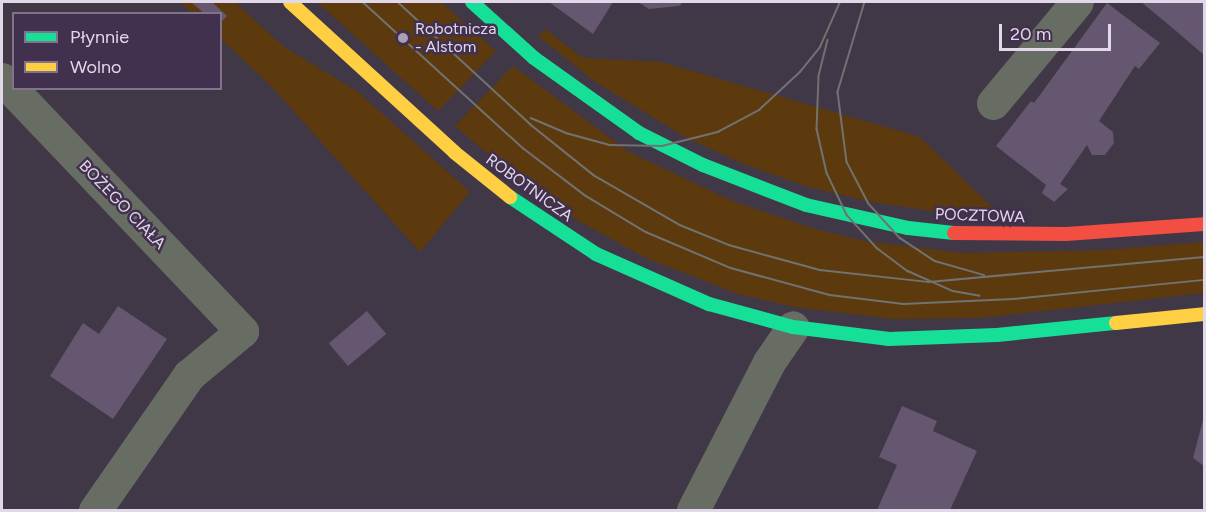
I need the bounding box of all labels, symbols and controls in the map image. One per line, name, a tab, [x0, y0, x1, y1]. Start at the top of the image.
legend	[12, 12, 222, 90]
scale bar	[1002, 12, 1114, 50]
place label: Robotnicza - Alstom	[415, 19, 496, 57]
text: 20 m	[1010, 23, 1051, 45]
text: Płynnie	[70, 26, 129, 48]
marker: Robotnicza - Alstom	[396, 31, 410, 45]
text: Wolno	[70, 56, 121, 78]
street label: ROBOTNICZA	[482, 150, 576, 226]
street label: BOŻEGO CIAŁA	[75, 157, 169, 253]
street label: POCZTOWA	[935, 205, 1025, 227]

